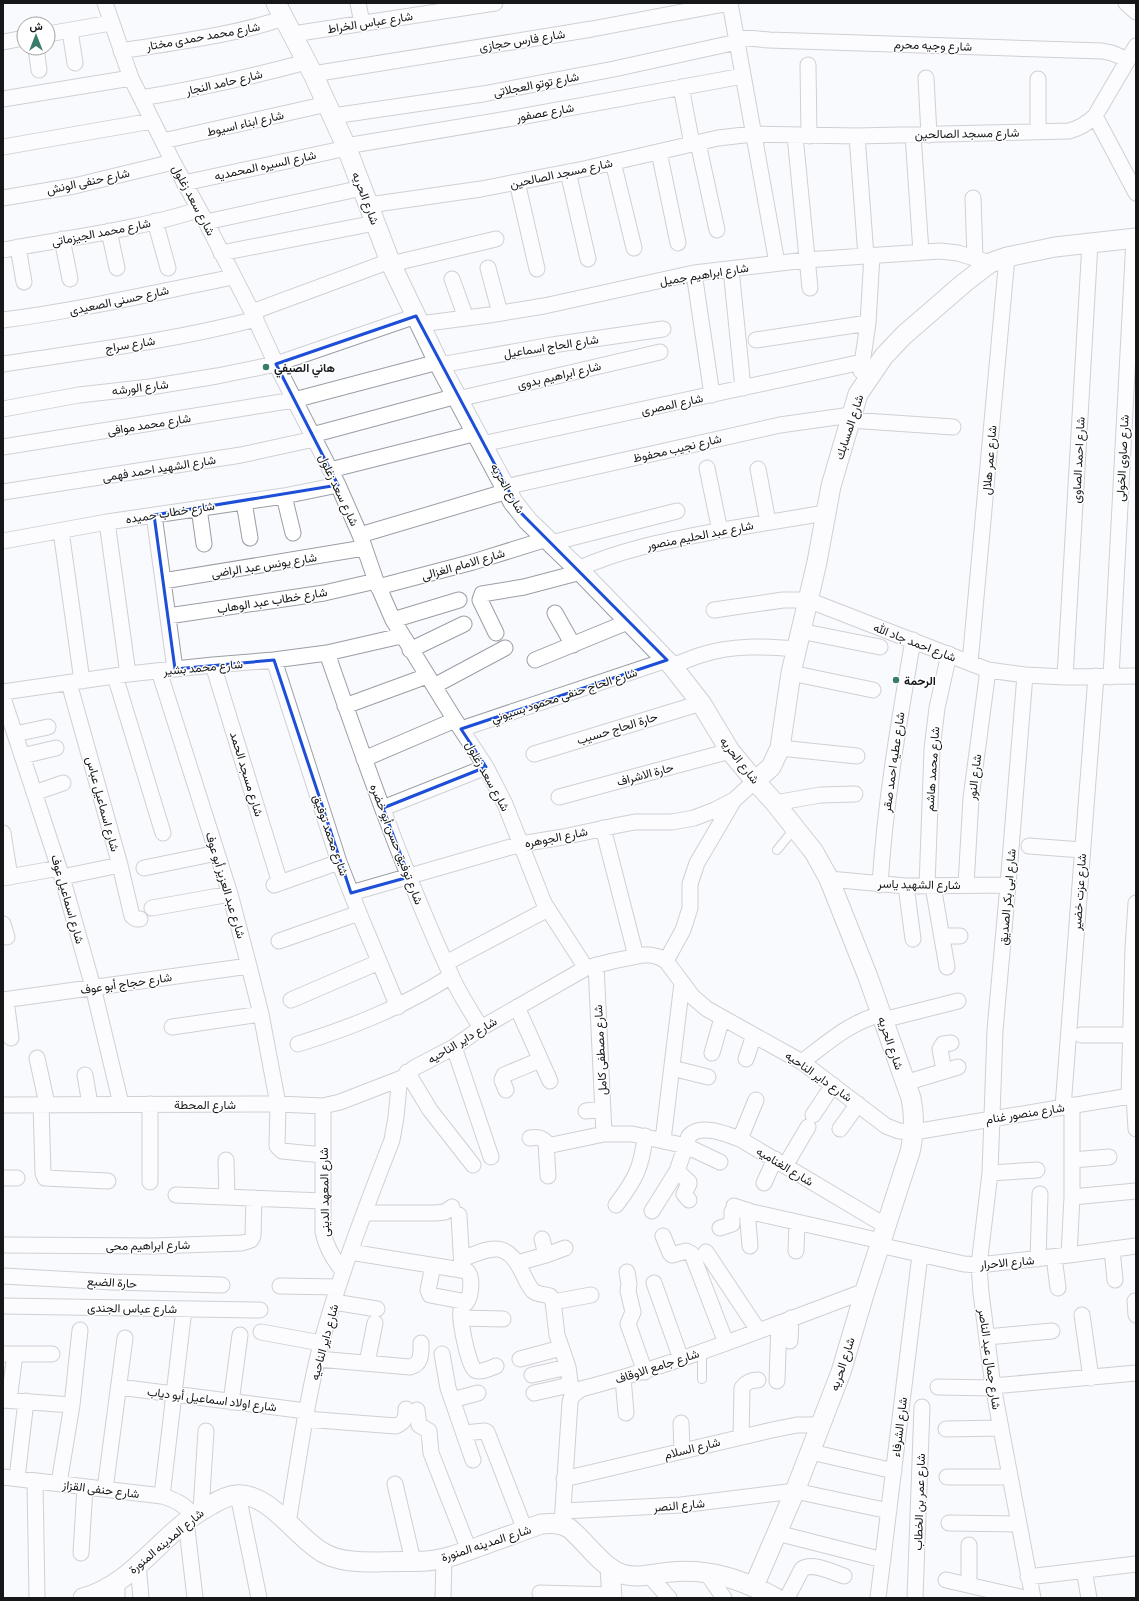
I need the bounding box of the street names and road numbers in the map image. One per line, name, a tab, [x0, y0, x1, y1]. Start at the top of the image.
street label: شارع عباس الخراط	[326, 7, 414, 38]
street label: شارع محمد حمدى مختار	[144, 18, 261, 56]
street label: شارع فارس حجازى	[478, 25, 566, 56]
street label: شارع وجيه محرم	[894, 35, 972, 56]
street label: شارع حامد النجار	[183, 65, 264, 100]
street label: شارع توتو العجلاتى	[492, 67, 580, 102]
street label: شارع عصفور	[514, 99, 575, 127]
street label: شارع ابناء اسيوط	[205, 106, 286, 141]
street label: شارع مسجد الصالحين	[914, 124, 1020, 143]
street label: شارع السيره المحمديه	[212, 146, 318, 185]
street label: شارع مسجد الصالحين	[508, 154, 614, 193]
street label: شارع سعد زغلول	[167, 162, 220, 239]
street label: شارع حنفى الونش	[45, 164, 131, 199]
street label: شارع الحريه	[347, 169, 384, 227]
street label: شارع محمد الجيزماتى	[50, 214, 152, 251]
street label: شارع ابراهيم جميل	[658, 259, 750, 290]
street label: شارع حسنى الصعيدى	[68, 281, 171, 320]
street label: شارع الحاج اسماعيل	[502, 330, 600, 363]
street label: شارع سراج	[104, 332, 156, 357]
street label: شارع ابراهيم بدوى	[515, 357, 603, 394]
street label: شارع الورشه	[111, 375, 169, 400]
street label: شارع المصرى	[639, 389, 705, 420]
street label: شارع المسابك	[831, 392, 868, 462]
street label: شارع محمد موافى	[106, 409, 192, 440]
street label: شارع صاوى الخولى	[1111, 414, 1134, 502]
street label: شارع احمد الصاوى	[1067, 416, 1090, 504]
street label: شارع عمر هلال	[977, 424, 1002, 496]
street label: شارع نجيب محفوظ	[631, 430, 723, 467]
street label: شارع الشهيد احمد فهمى	[101, 451, 217, 486]
street label: شارع سعد زغلول	[314, 451, 363, 529]
street label: شارع الحريه	[486, 460, 529, 517]
street label: شارع خطاب حميده	[124, 497, 216, 528]
street label: شارع عبد الحليم منصور	[644, 516, 755, 555]
street label: شارع الامام الغزالى	[419, 544, 507, 585]
street label: شارع يونس عبد الراضى	[210, 548, 318, 583]
street label: شارع خطاب عبد الوهاب	[216, 583, 329, 618]
street label: شارع احمد جاد الله	[871, 618, 959, 667]
street label: شارع محمد بشير	[161, 655, 244, 680]
street label: شارع الحاج حنفى محمود بسيوني	[489, 663, 640, 729]
street label: حارة الحاج حسيب	[574, 708, 660, 749]
street label: شارع عطيه احمد صقر	[877, 711, 909, 814]
street label: شارع محمد هاشم	[921, 726, 944, 812]
street label: شارع مسجد الحمد	[225, 730, 268, 819]
street label: شارع الحريه	[715, 733, 764, 788]
street label: شارع سعد زغلول	[461, 738, 514, 815]
street label: شارع النور	[963, 753, 986, 802]
street label: شارع اسماعيل عباس	[81, 754, 124, 854]
street label: حارة الاشراف	[615, 758, 675, 790]
street label: شارع توفيق حسن أبو خضره	[365, 781, 428, 907]
street label: شارع محمد توفيق	[308, 792, 353, 878]
street label: شارع الجوهره	[523, 823, 589, 852]
street label: شارع عبد العزيز أبو عوف	[201, 830, 250, 941]
street label: شارع ابى بكر الصديق	[994, 848, 1021, 946]
street label: شارع اسماعيل عوف	[46, 852, 89, 946]
street label: شارع عزت خضير	[1068, 853, 1091, 932]
street label: شارع الشهيد ياسر	[876, 875, 961, 894]
street label: شارع حجاج أبو عوف	[79, 968, 173, 999]
street label: شارع مصطفى كامل	[589, 1004, 612, 1096]
street label: شارع داير الناحيه	[424, 1013, 500, 1068]
street label: شارع الحريه	[873, 1014, 908, 1072]
street label: شارع داير الناحيه	[781, 1047, 856, 1106]
street label: شارع المحطة	[174, 1096, 236, 1114]
street label: شارع منصور غنام	[984, 1098, 1066, 1129]
street label: شارع الغناميه	[753, 1142, 817, 1191]
street label: شارع المعهد الدينى	[315, 1147, 334, 1237]
street label: شارع ابراهيم محى	[106, 1236, 190, 1255]
street label: شارع الاحرار	[978, 1251, 1035, 1274]
street label: حارة الضبع	[86, 1272, 138, 1293]
street label: شارع عباس الجندى	[87, 1299, 177, 1318]
street label: شارع داير الناحيه	[306, 1302, 343, 1382]
street label: شارع جمال عبد الناصر	[973, 1306, 1006, 1411]
street label: شارع الحريه	[825, 1335, 860, 1393]
street label: شارع جامع الاوقاف	[613, 1344, 702, 1389]
street label: شارع اولاد اسماعيل أبو دياب	[146, 1383, 278, 1416]
street label: شارع الشرفاء	[887, 1396, 912, 1458]
street label: شارع السلام	[662, 1433, 722, 1464]
street label: شارع عمر بن الخطاب	[909, 1453, 930, 1551]
street label: شارع حنفى القزاز	[60, 1476, 141, 1503]
street label: شارع النصر	[651, 1494, 706, 1517]
street label: شارع المدينه المنورة	[125, 1504, 208, 1578]
street label: شارع المدينه المنورة	[439, 1520, 533, 1567]

